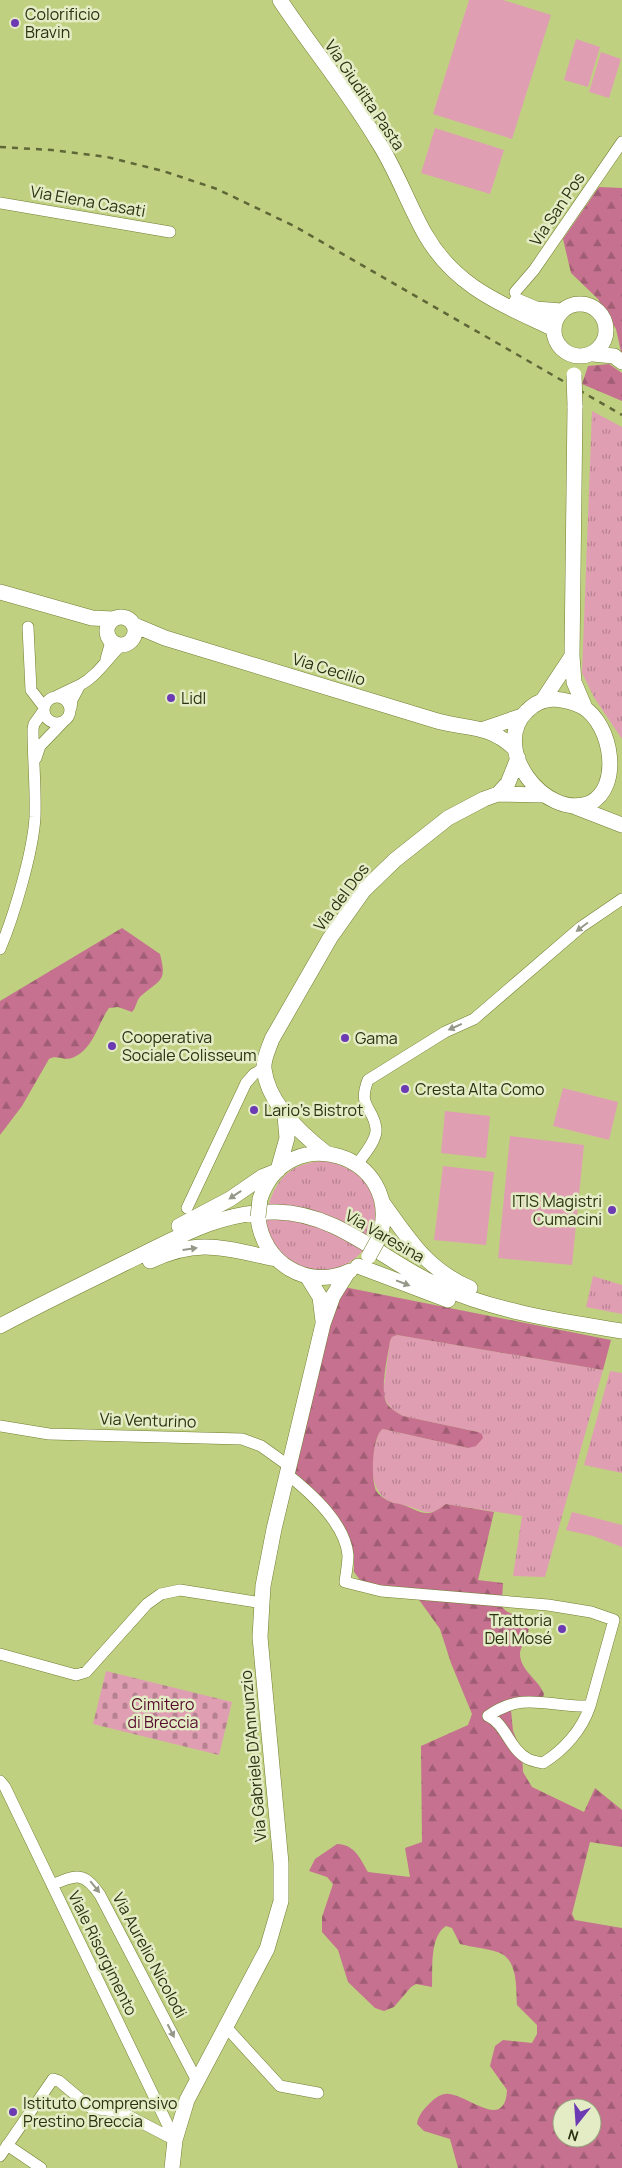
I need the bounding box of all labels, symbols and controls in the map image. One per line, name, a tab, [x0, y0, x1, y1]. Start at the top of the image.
place label: Colorificio Bravin	[25, 3, 100, 43]
marker: Colorificio Bravin	[9, 17, 21, 29]
street label: Via Giuditta Pasta	[320, 35, 410, 155]
street label: Via San Pos	[524, 168, 590, 250]
street label: Via Elena Casati	[29, 180, 147, 222]
street label: Via Cecilio	[290, 647, 368, 691]
place label: Lidl	[181, 687, 206, 709]
marker: Lidl	[165, 692, 177, 704]
street label: Via del Dos	[308, 859, 374, 935]
one-way arrow	[575, 922, 589, 932]
one-way arrow	[448, 1024, 462, 1032]
place label: Cooperativa Sociale Colisseum	[122, 1026, 256, 1066]
place label: Gama	[355, 1027, 398, 1049]
marker: Gama	[339, 1032, 351, 1044]
marker: Cooperativa Sociale Colisseum	[106, 1040, 118, 1052]
place label: Cresta Alta Como	[415, 1078, 545, 1100]
marker: Cresta Alta Como	[399, 1083, 411, 1095]
place label: Lario's Bistrot	[264, 1099, 363, 1121]
marker: Lario's Bistrot	[248, 1104, 260, 1116]
one-way arrow	[229, 1190, 242, 1200]
place label: ITIS Magistri Cumacini	[512, 1190, 602, 1230]
street label: Via Varesina	[341, 1204, 429, 1268]
marker: ITIS Magistri Cumacini	[606, 1204, 618, 1216]
one-way arrow	[182, 1244, 198, 1252]
one-way arrow	[396, 1279, 411, 1287]
street label: Via Venturino	[99, 1407, 197, 1433]
place label: Trattoria Del Mosé	[484, 1609, 552, 1649]
marker: Trattoria Del Mosé	[556, 1623, 568, 1635]
street label: Via Gabriele D'Annunzio	[235, 1669, 271, 1843]
park label: Cimitero di Breccia	[127, 1693, 199, 1733]
one-way arrow	[89, 1881, 100, 1894]
street label: Viale Risorgimento	[63, 1887, 143, 2019]
street label: Via Aurelio Nicolodi	[108, 1888, 192, 2022]
one-way arrow	[167, 2023, 175, 2038]
place label: Istituto Comprensivo Prestino Breccia	[23, 2092, 178, 2132]
north arrow	[552, 2098, 602, 2148]
marker: Istituto Comprensivo Prestino Breccia	[7, 2106, 19, 2118]
text: N	[565, 2125, 581, 2146]

